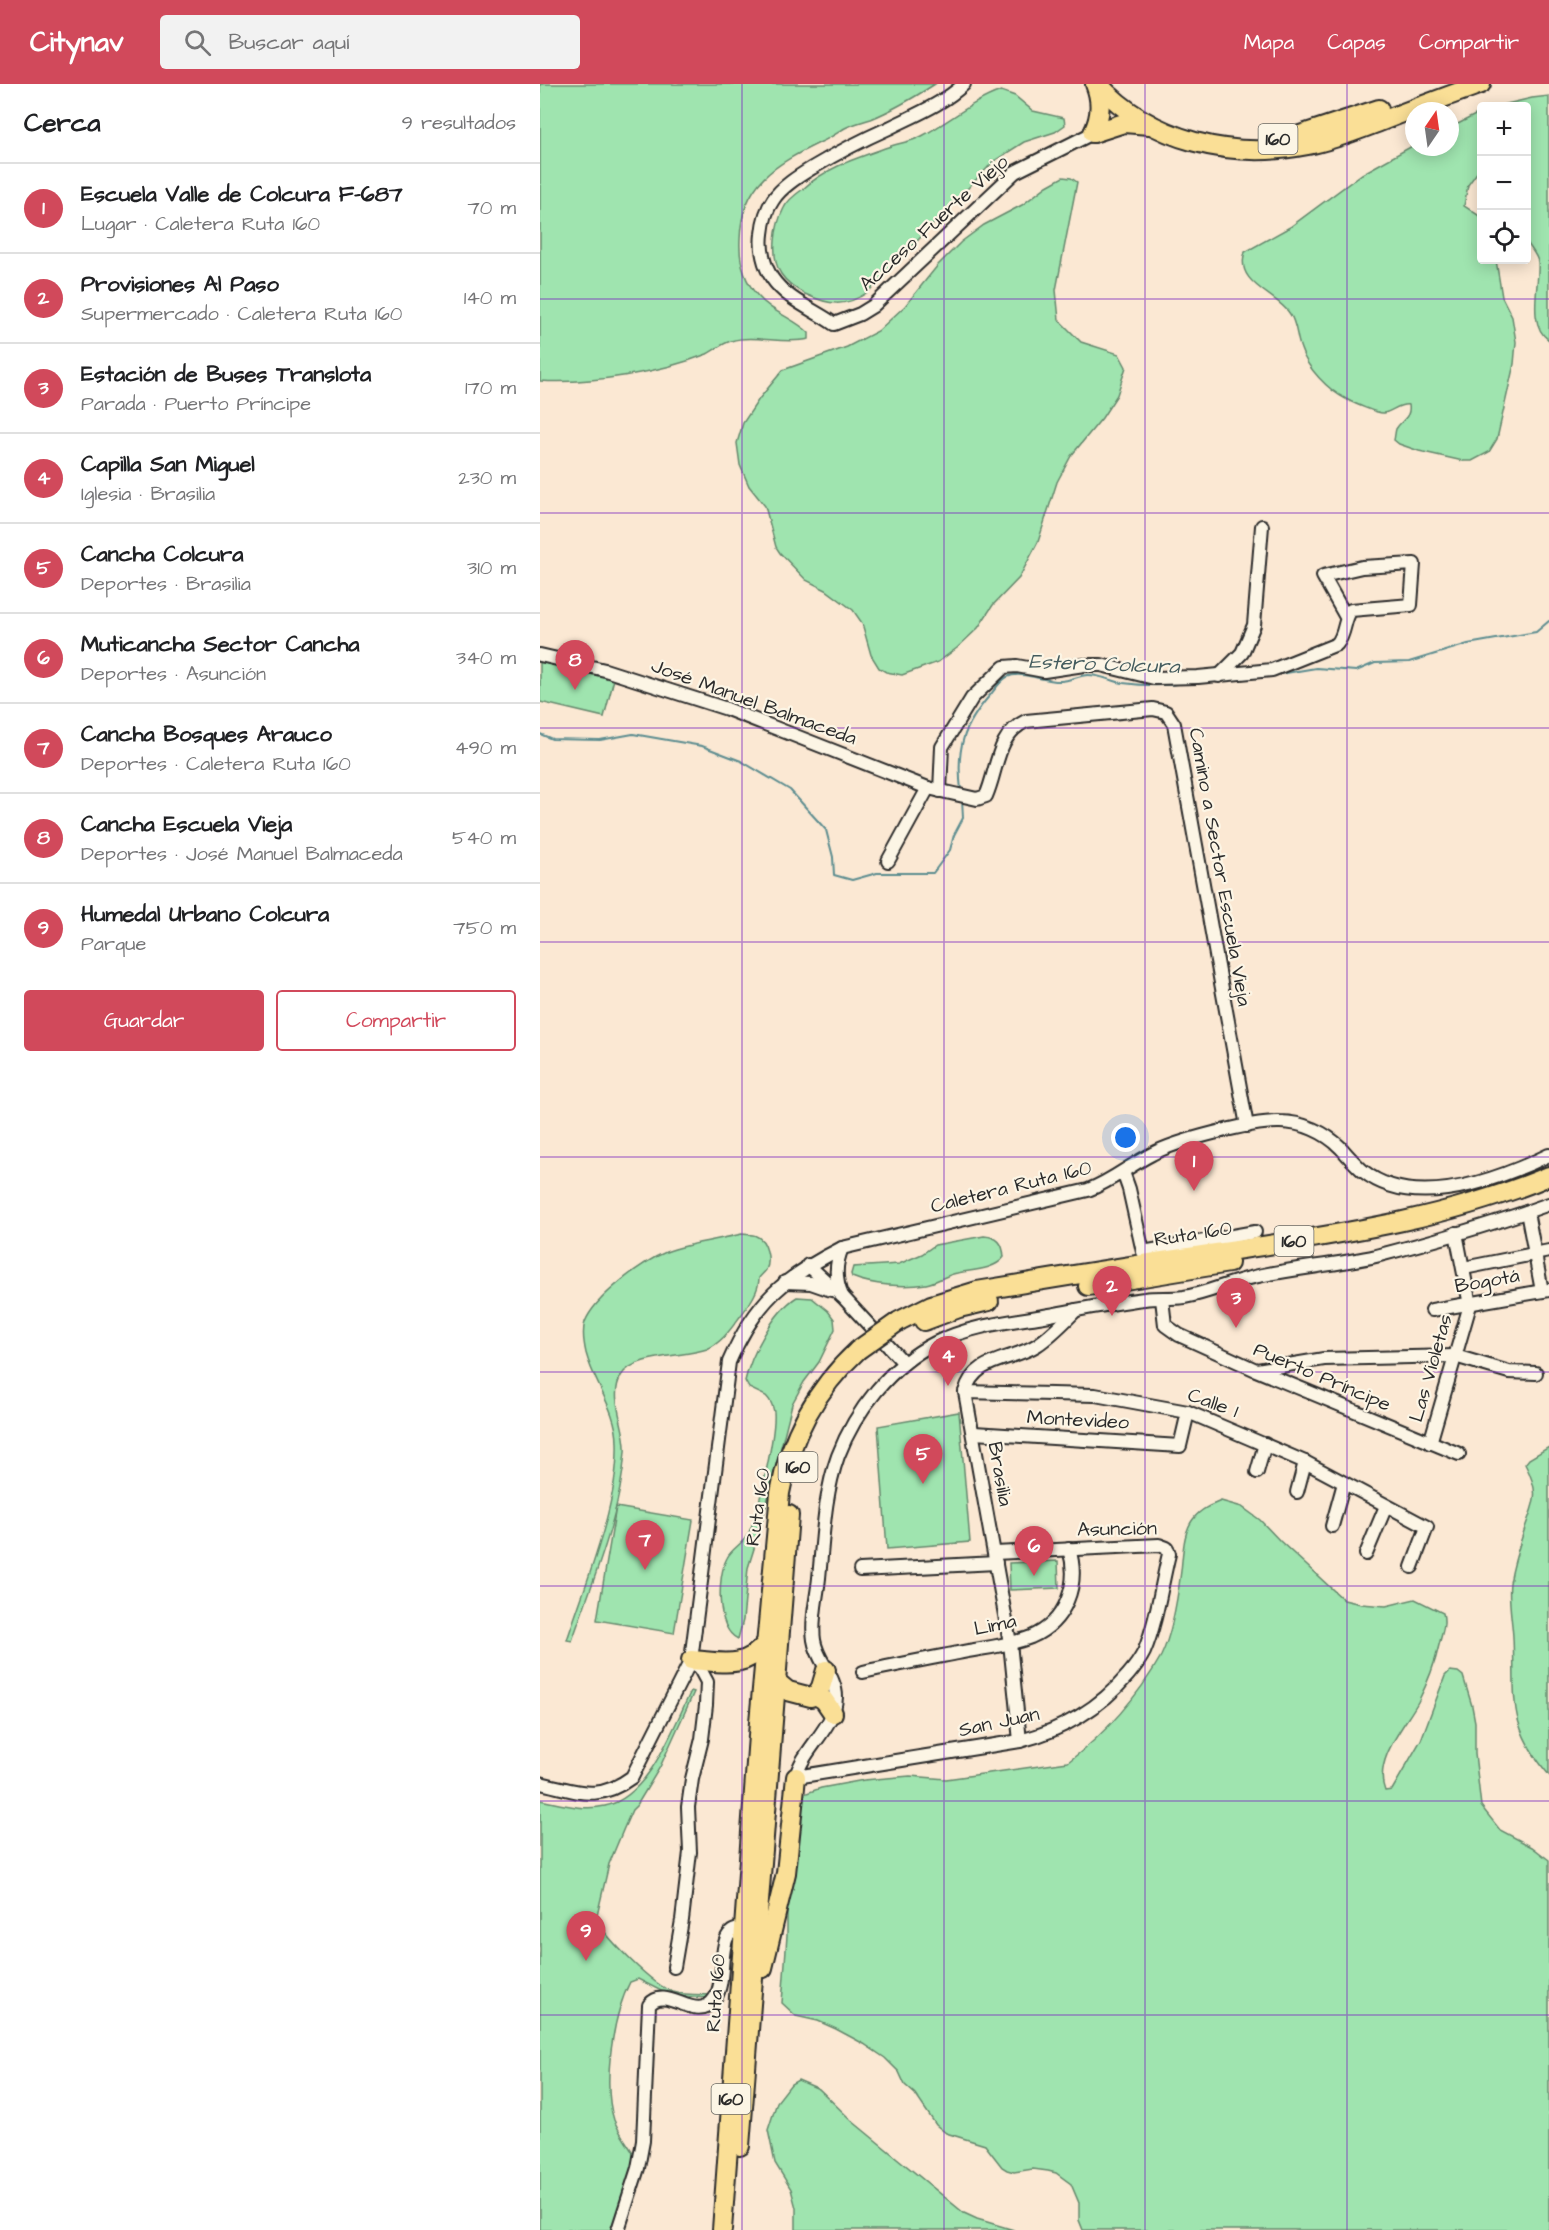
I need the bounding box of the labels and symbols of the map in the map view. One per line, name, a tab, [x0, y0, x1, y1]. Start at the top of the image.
north arrow	[1405, 102, 1459, 156]
road number: 160	[1258, 124, 1298, 154]
street label: Acceso Fuerte Viejo	[853, 148, 1015, 298]
pin: 8	[555, 640, 594, 690]
water label: Estero Colcura	[1028, 647, 1181, 681]
street label: José Manuel Balmaceda	[647, 652, 861, 752]
street label: Camino a Sector Escuela Vieja	[1182, 726, 1258, 1008]
your location	[1111, 1123, 1140, 1152]
pin: 1	[1174, 1142, 1214, 1191]
street label: Caletera Ruta 160	[928, 1153, 1095, 1221]
street label: Ruta 160	[1152, 1214, 1234, 1254]
road number: 160	[1274, 1226, 1314, 1256]
street label: Bogotá	[1452, 1262, 1522, 1301]
pin: 2	[1092, 1266, 1132, 1316]
pin: 3	[1216, 1278, 1256, 1328]
street label: Las Violetas	[1402, 1311, 1460, 1425]
street label: Puerto Príncipe	[1249, 1335, 1395, 1419]
pin: 4	[928, 1336, 968, 1386]
street label: Calle 1	[1184, 1381, 1243, 1425]
street label: Montevideo	[1026, 1403, 1130, 1437]
pin: 5	[904, 1434, 943, 1484]
street label: Brasilia	[981, 1440, 1019, 1508]
road number: 160	[778, 1452, 818, 1482]
street label: Ruta 160	[739, 1466, 777, 1548]
street label: Asunción	[1077, 1514, 1157, 1544]
pin: 7	[626, 1520, 664, 1570]
pin: 6	[1014, 1526, 1054, 1576]
street label: Lima	[971, 1607, 1019, 1643]
street label: San Juan	[956, 1700, 1042, 1744]
pin: 9	[566, 1912, 606, 1961]
street label: Ruta 160	[699, 1953, 733, 2033]
road number: 160	[712, 2084, 750, 2114]

